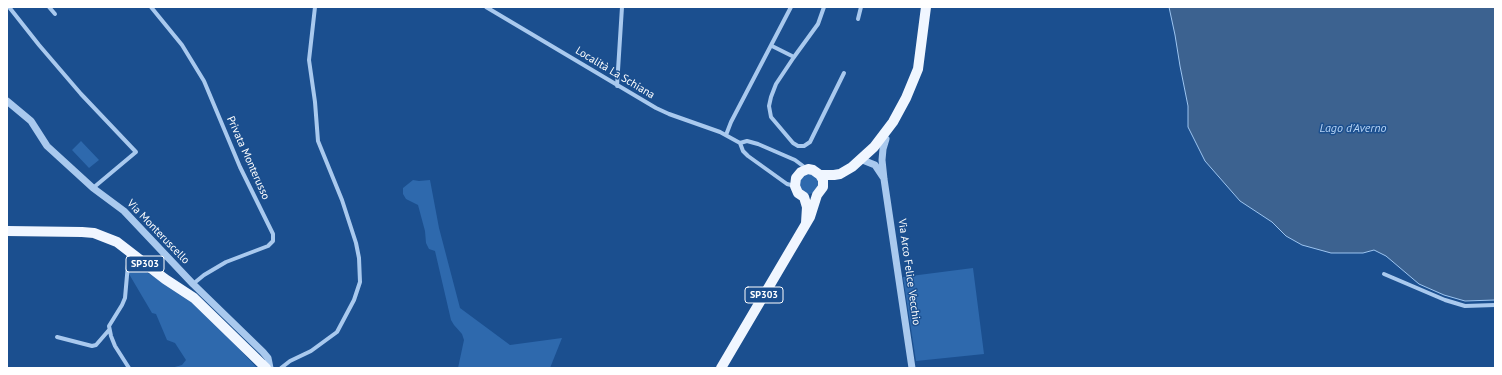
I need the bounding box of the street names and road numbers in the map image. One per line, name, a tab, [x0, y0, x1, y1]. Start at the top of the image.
street label: Località La Schiana	[573, 44, 657, 102]
street label: Privata Monterusso	[224, 114, 272, 202]
street label: Via Monteruscello	[124, 197, 192, 267]
street label: Via Arco Felice Vecchio	[895, 218, 923, 326]
road number: SP303	[126, 256, 164, 272]
road number: SP303	[745, 287, 783, 303]

